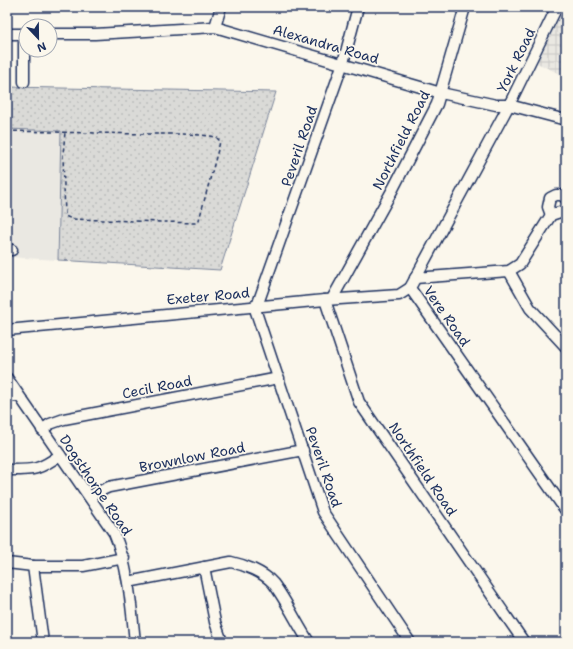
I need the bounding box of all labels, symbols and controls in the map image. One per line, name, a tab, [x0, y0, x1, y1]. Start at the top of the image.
north arrow	[18, 18, 58, 58]
street label: Alexandra Road	[271, 20, 381, 68]
street label: York Road	[493, 25, 539, 95]
text: N	[34, 38, 48, 56]
street label: Northfield Road	[368, 87, 434, 193]
street label: Peveril Road	[277, 103, 321, 189]
street label: Vere Road	[420, 282, 474, 350]
street label: Exeter Road	[166, 283, 250, 309]
street label: Cecil Road	[121, 371, 194, 403]
street label: Northfield Road	[385, 419, 461, 519]
street label: Peveril Road	[302, 424, 346, 510]
street label: Dogsthorpe Road	[56, 431, 136, 539]
street label: Brownlow Road	[138, 438, 247, 476]

